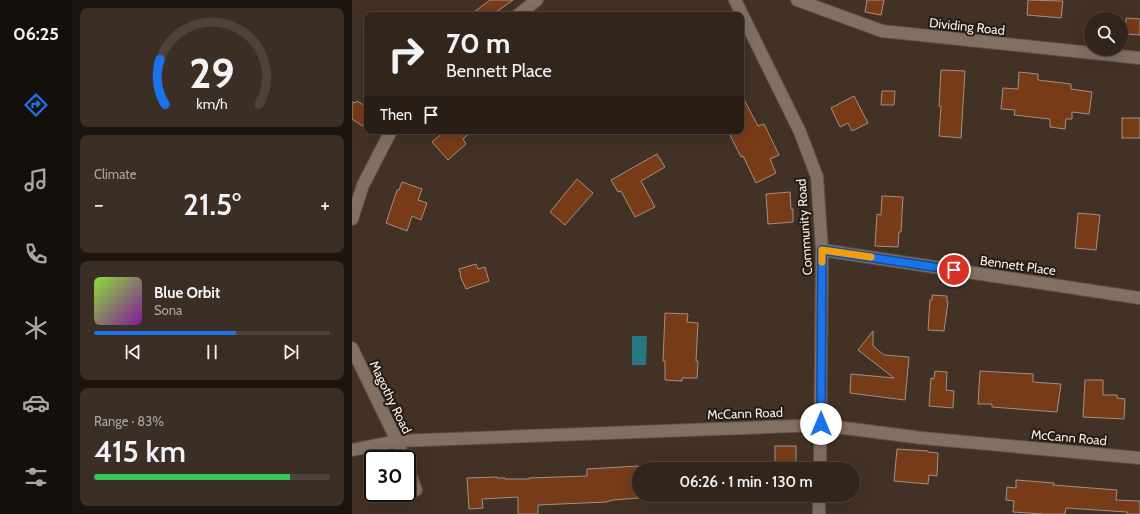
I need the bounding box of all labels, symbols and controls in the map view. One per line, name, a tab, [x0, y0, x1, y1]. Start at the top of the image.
map controls	[1084, 12, 1128, 56]
button: search	[1084, 12, 1128, 56]
street label: Dividing Road	[928, 14, 1006, 38]
text: 06:25	[13, 23, 59, 45]
text: 70 m	[446, 26, 510, 60]
icon: right	[380, 28, 432, 80]
text: 29	[189, 48, 235, 98]
text: Bennett Place	[446, 60, 552, 82]
icon: directions	[22, 91, 50, 119]
text: km/h	[196, 95, 228, 113]
icon: arrive	[420, 104, 442, 126]
text: Then	[380, 106, 412, 124]
icon: music	[22, 166, 50, 194]
text: Climate	[94, 166, 136, 182]
street label: Community Road	[793, 178, 815, 276]
text: 21.5°	[183, 186, 241, 223]
text: −	[94, 191, 104, 218]
text: +	[320, 191, 330, 218]
icon: phone	[22, 240, 50, 268]
street label: Bennett Place	[979, 252, 1057, 278]
pin	[937, 253, 971, 287]
icon: arrive	[943, 259, 965, 281]
text: Blue Orbit	[154, 284, 220, 302]
text: Sona	[154, 302, 182, 318]
icon: climate	[22, 314, 50, 342]
icon: previous	[122, 341, 144, 363]
icon: pause	[201, 341, 223, 363]
icon: next	[280, 341, 302, 363]
street label: Magothy Road	[366, 358, 416, 436]
icon: car	[22, 389, 50, 417]
position arrow	[800, 403, 842, 445]
street label: McCann Road	[707, 404, 783, 422]
text: Range · 83%	[94, 413, 164, 429]
street label: McCann Road	[1030, 426, 1108, 448]
text: 415 km	[94, 433, 186, 470]
speed limit sign: 30	[364, 450, 416, 502]
icon: filters	[22, 463, 50, 491]
text: 06:26 · 1 min · 130 m	[679, 473, 813, 491]

